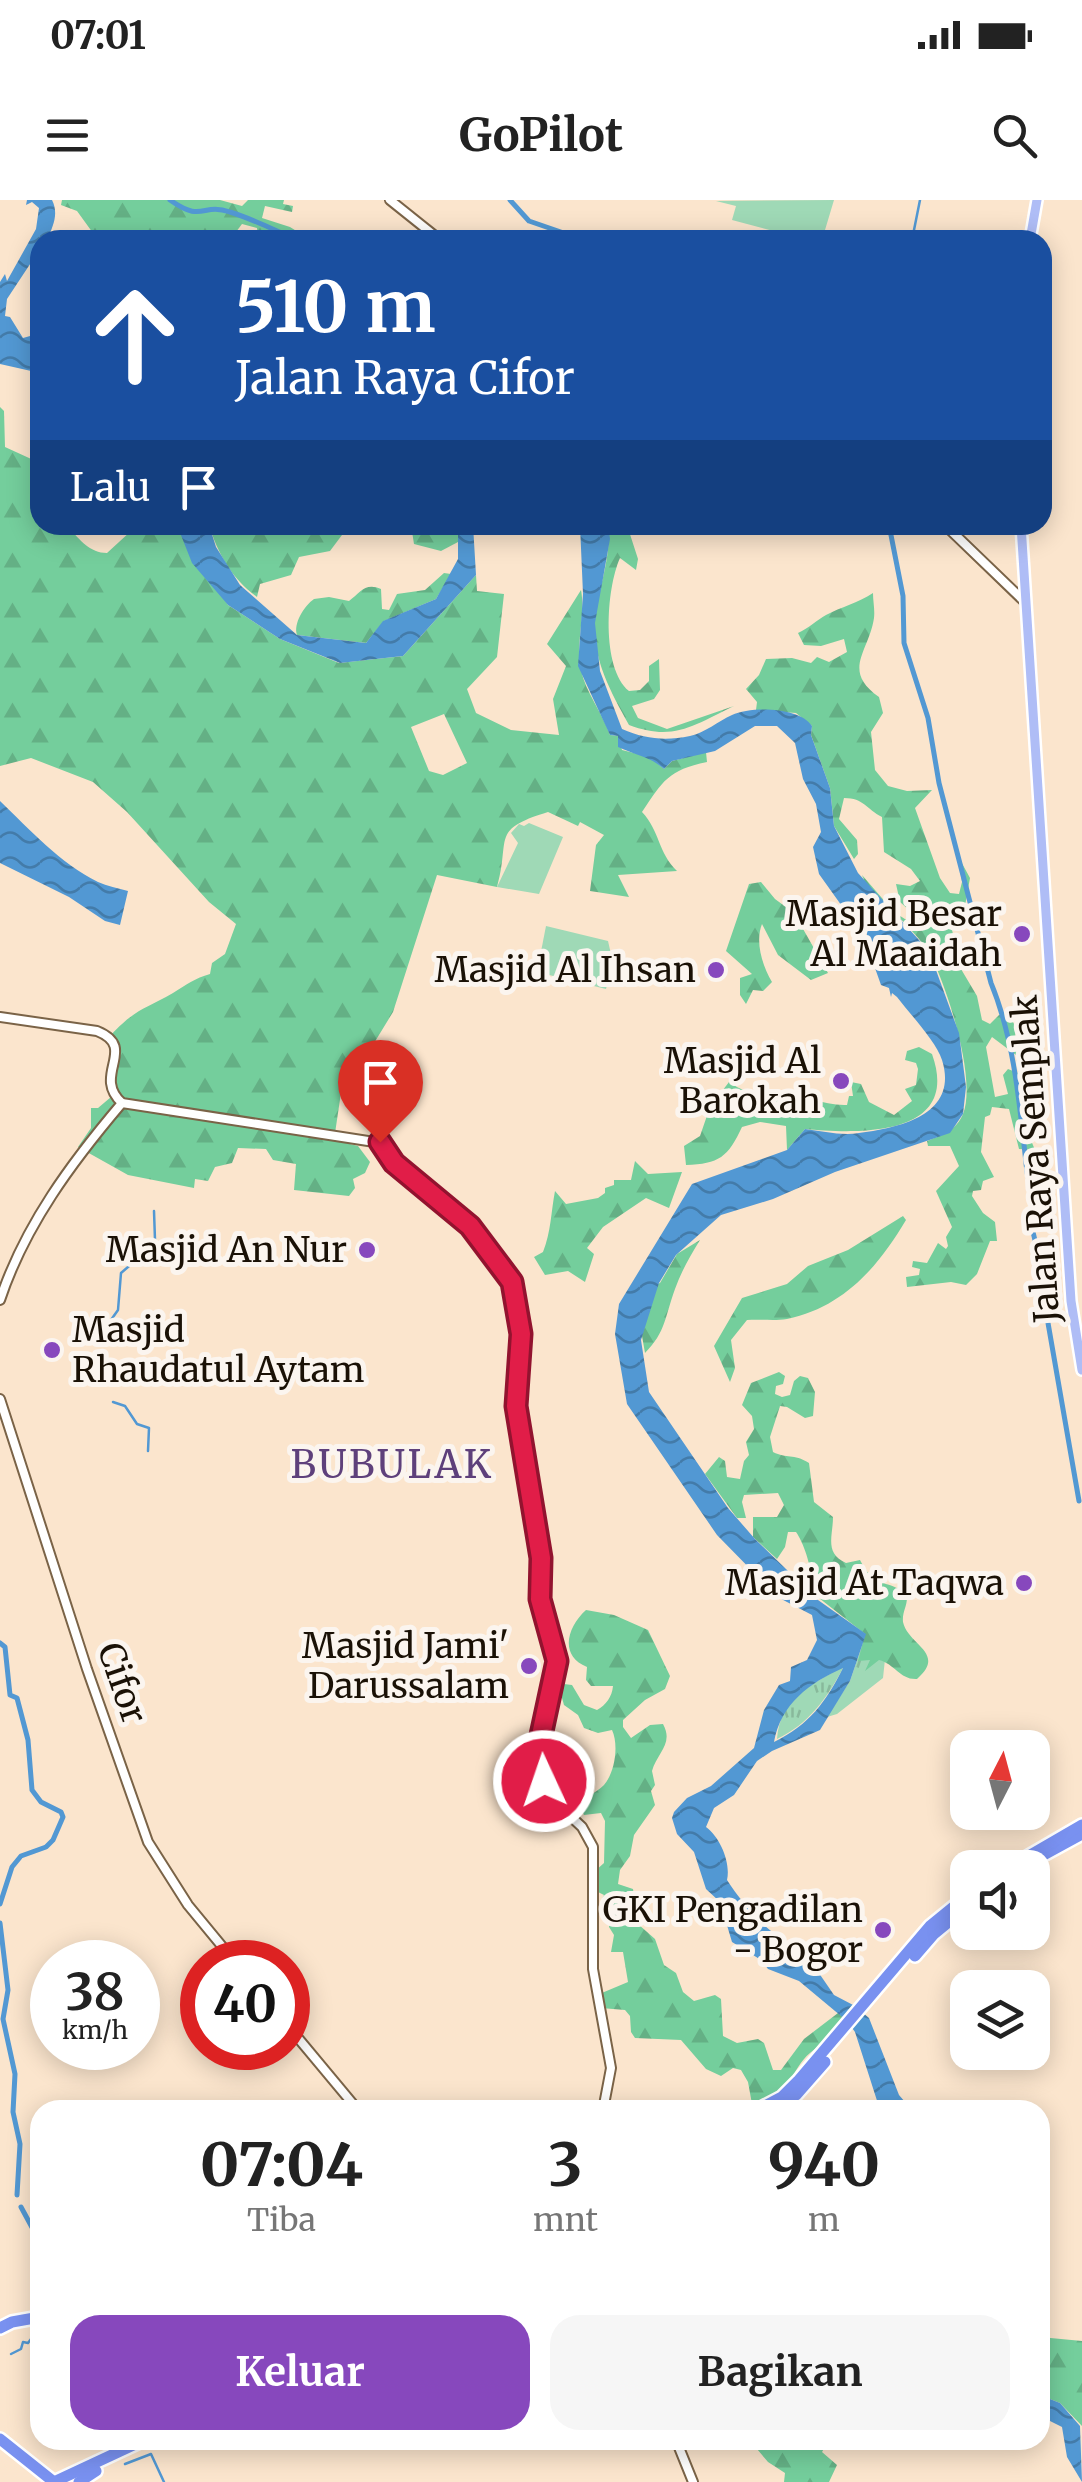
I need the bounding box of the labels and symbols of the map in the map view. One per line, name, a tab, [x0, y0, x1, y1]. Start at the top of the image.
place label: Masjid Besar Al Maaidah	[786, 892, 1002, 976]
marker: Masjid Besar Al Maaidah	[1011, 923, 1033, 945]
place label: Masjid Al Ihsan	[435, 948, 696, 992]
marker: Masjid Al Ihsan	[705, 959, 727, 981]
street label: Jalan Raya Semplak	[1003, 994, 1069, 1325]
place label: Masjid Al Barokah	[664, 1039, 821, 1123]
pin	[338, 1040, 423, 1143]
marker: Masjid Al Barokah	[830, 1070, 852, 1092]
place label: Masjid An Nur	[106, 1228, 347, 1272]
marker: Masjid An Nur	[356, 1239, 378, 1261]
place label: Masjid Rhaudatul Aytam	[72, 1308, 365, 1392]
marker: Masjid Rhaudatul Aytam	[41, 1339, 63, 1361]
district label: BUBULAK	[290, 1441, 494, 1488]
place label: Masjid At Taqwa	[725, 1561, 1004, 1605]
marker: Masjid At Taqwa	[1013, 1572, 1035, 1594]
place label: Masjid Jami' Darussalam	[302, 1624, 509, 1708]
street label: Cifor	[88, 1637, 156, 1729]
marker: Masjid Jami' Darussalam	[518, 1655, 540, 1677]
position arrow	[492, 1729, 596, 1833]
north arrow	[950, 1730, 1050, 1830]
place label: GKI Pengadilan - Bogor	[603, 1888, 863, 1972]
marker: GKI Pengadilan - Bogor	[872, 1919, 894, 1941]
speed limit sign: 40	[180, 1940, 310, 2070]

